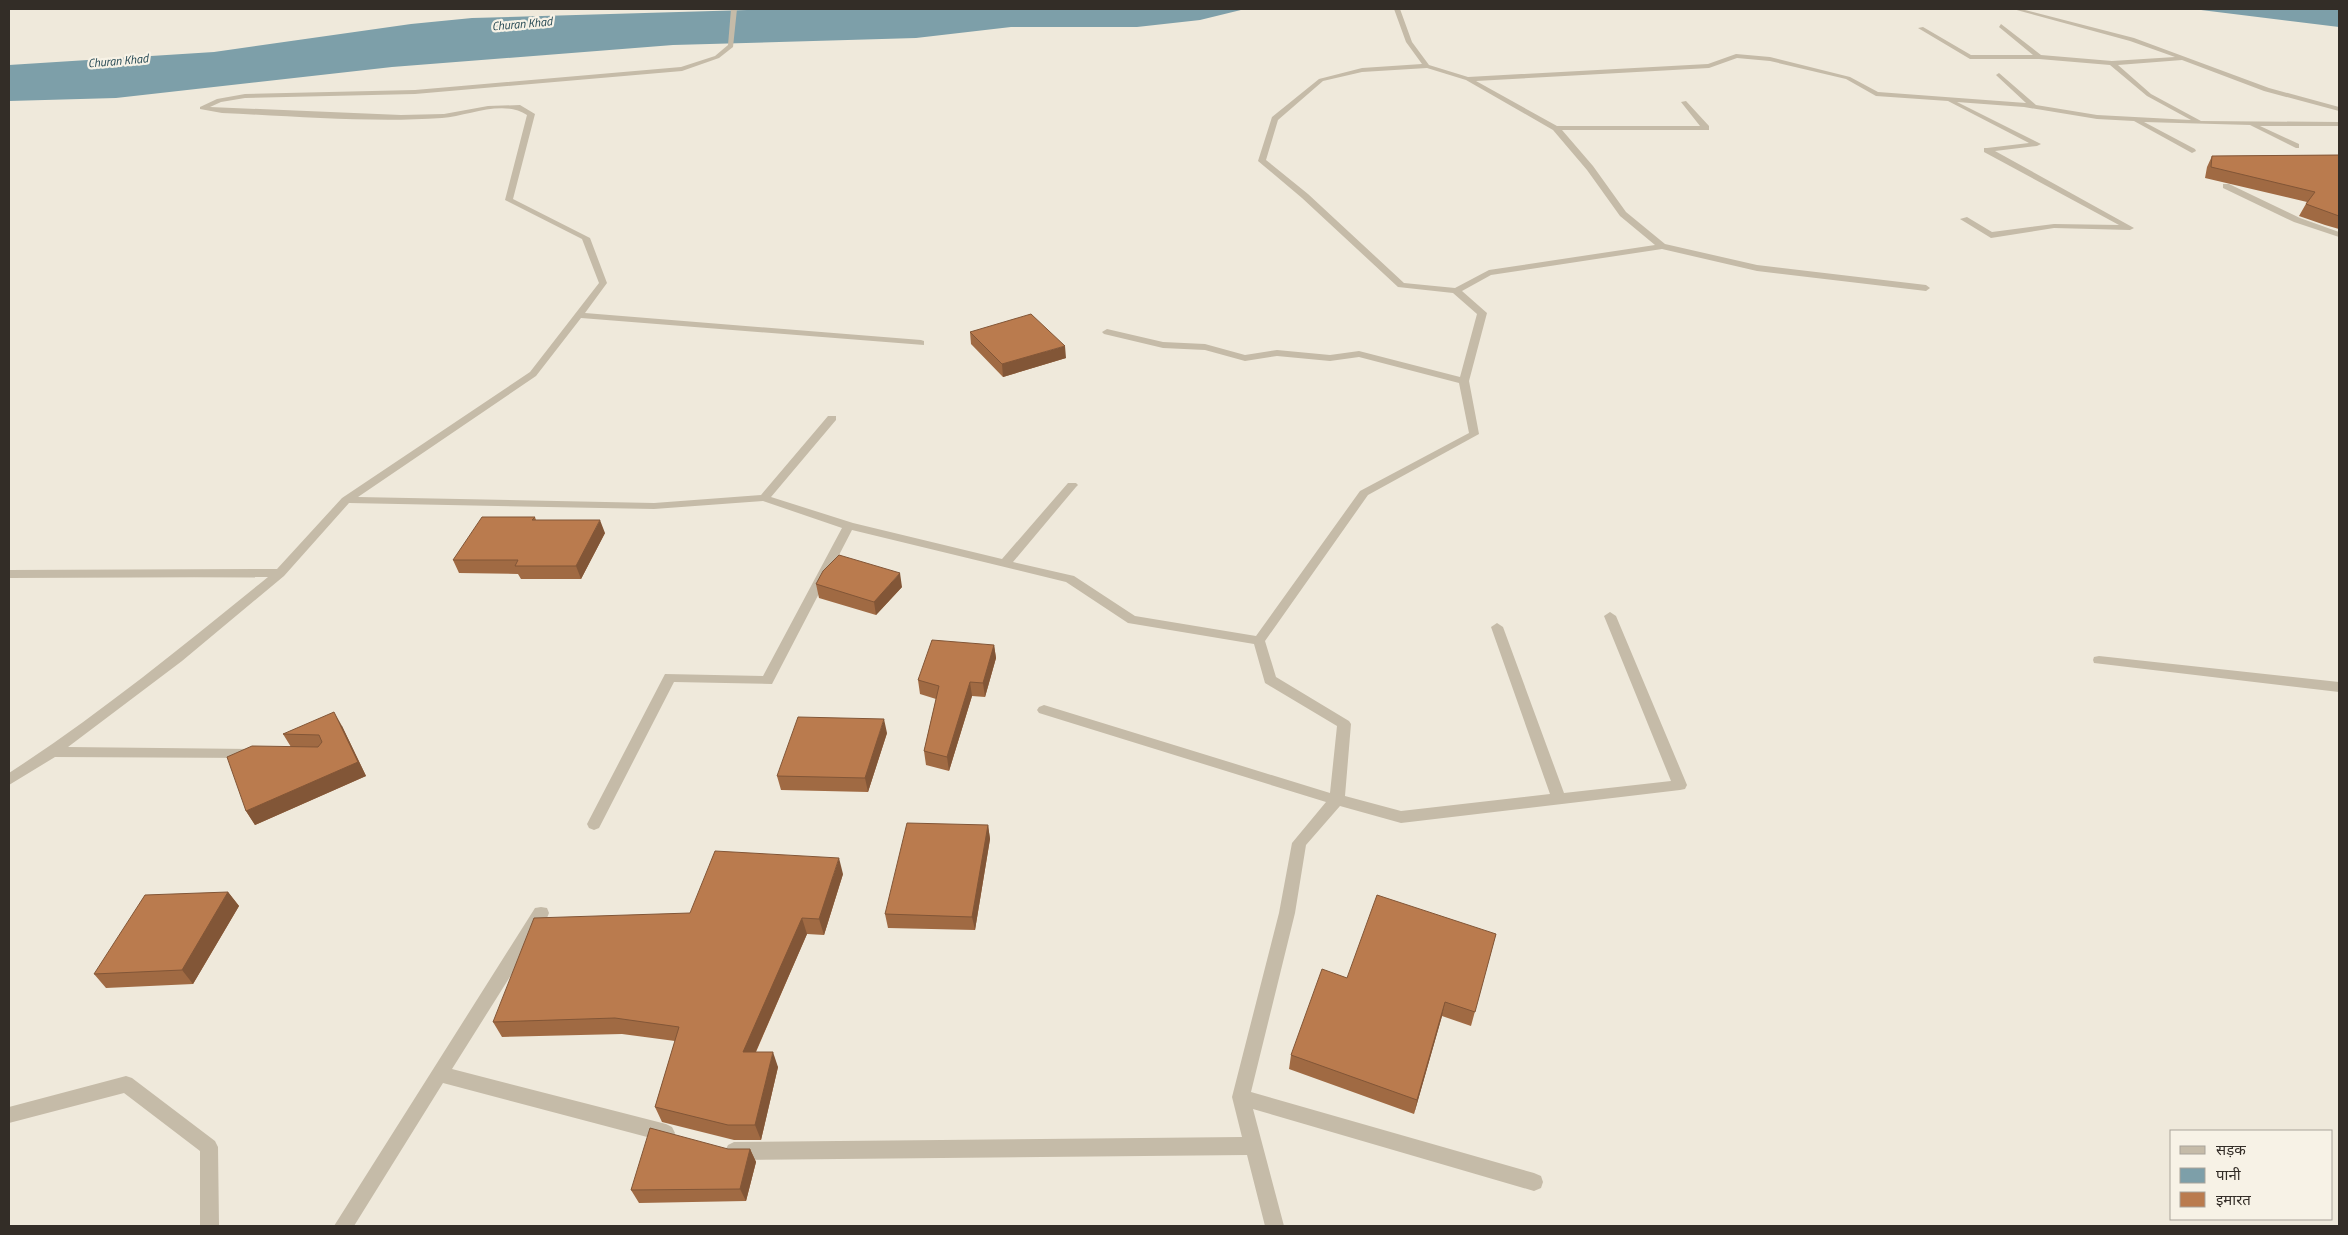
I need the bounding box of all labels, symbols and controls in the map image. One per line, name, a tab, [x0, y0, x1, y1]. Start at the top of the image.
water label: Churan Khad	[491, 11, 555, 36]
water label: Churan Khad	[87, 48, 151, 73]
legend	[2170, 1130, 2333, 1220]
text: सड़क	[2216, 1138, 2246, 1161]
text: पानी	[2216, 1163, 2242, 1186]
text: इमारत	[2216, 1188, 2251, 1211]

